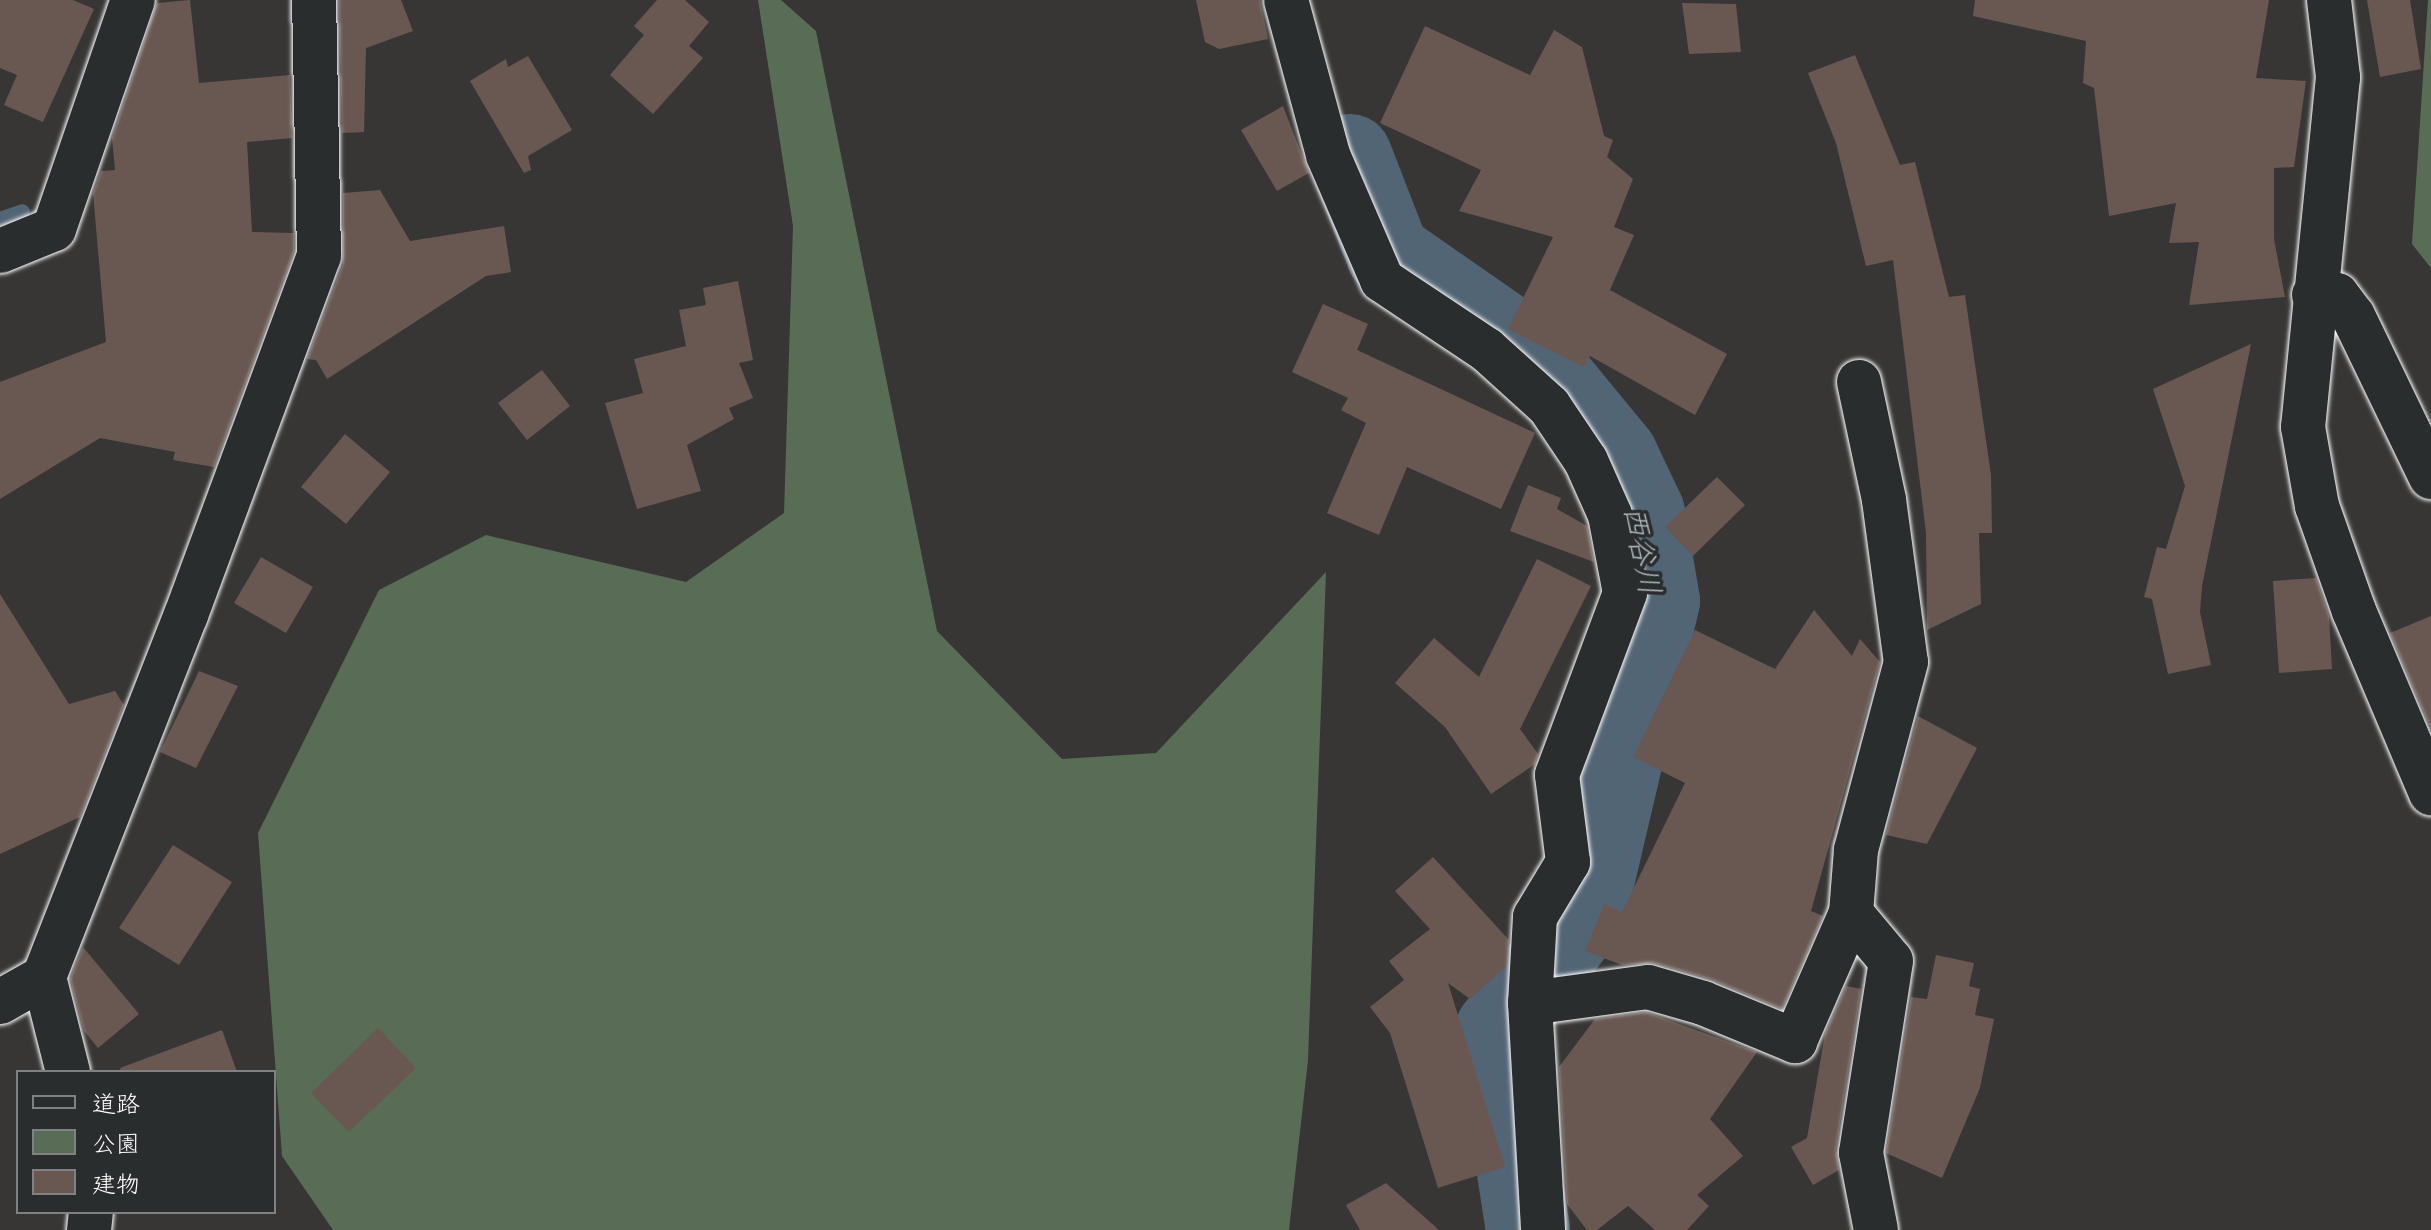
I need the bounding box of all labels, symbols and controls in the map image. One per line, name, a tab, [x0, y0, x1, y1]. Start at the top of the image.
water label: 西谷川	[1618, 502, 1670, 598]
legend	[16, 1070, 276, 1214]
text: 道路	[92, 1084, 140, 1120]
text: 公園	[92, 1124, 140, 1160]
text: 建物	[92, 1164, 140, 1200]

